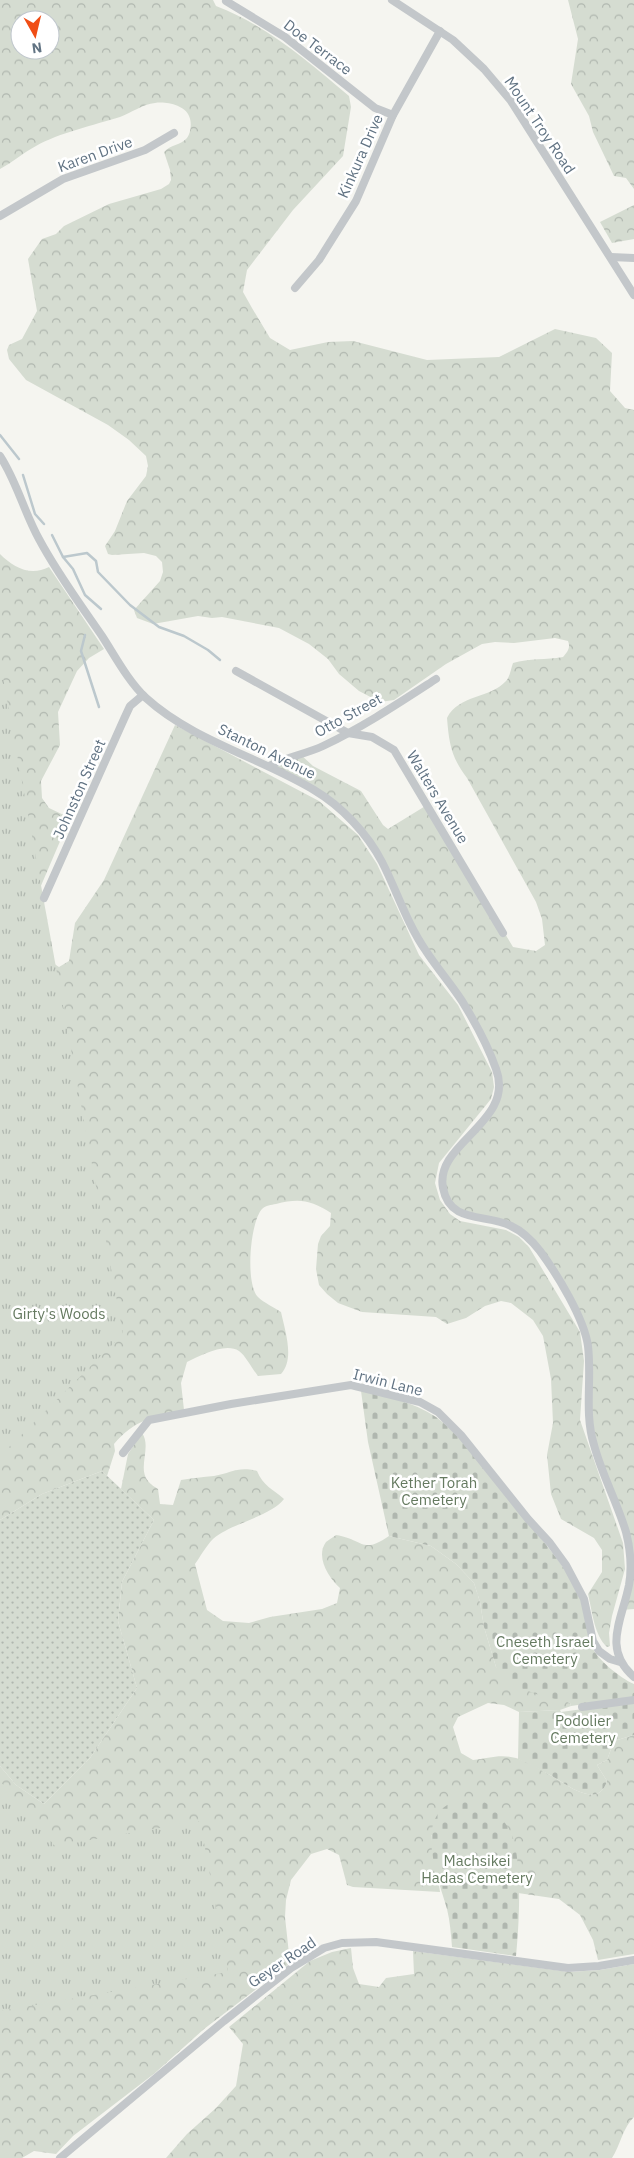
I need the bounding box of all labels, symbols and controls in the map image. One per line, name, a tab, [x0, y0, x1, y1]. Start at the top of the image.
north arrow	[10, 10, 60, 60]
street label: Doe Terrace	[280, 15, 356, 79]
text: N	[31, 38, 43, 57]
street label: Mount Troy Road	[500, 73, 580, 177]
street label: Kinkura Drive	[333, 111, 387, 201]
street label: Karen Drive	[55, 132, 135, 176]
street label: Otto Street	[311, 689, 385, 741]
street label: Stanton Avenue	[215, 719, 319, 783]
street label: Johnston Street	[49, 736, 109, 842]
street label: Walters Avenue	[403, 747, 473, 847]
park label: Girty's Woods	[12, 1304, 106, 1323]
street label: Irwin Lane	[351, 1364, 425, 1400]
park label: Kether Torah Cemetery	[391, 1473, 477, 1509]
park label: Cneseth Israel Cemetery	[496, 1632, 594, 1668]
park label: Podolier Cemetery	[550, 1711, 616, 1747]
park label: Machsikei Hadas Cemetery	[421, 1851, 533, 1887]
street label: Geyer Road	[244, 1932, 320, 1992]

